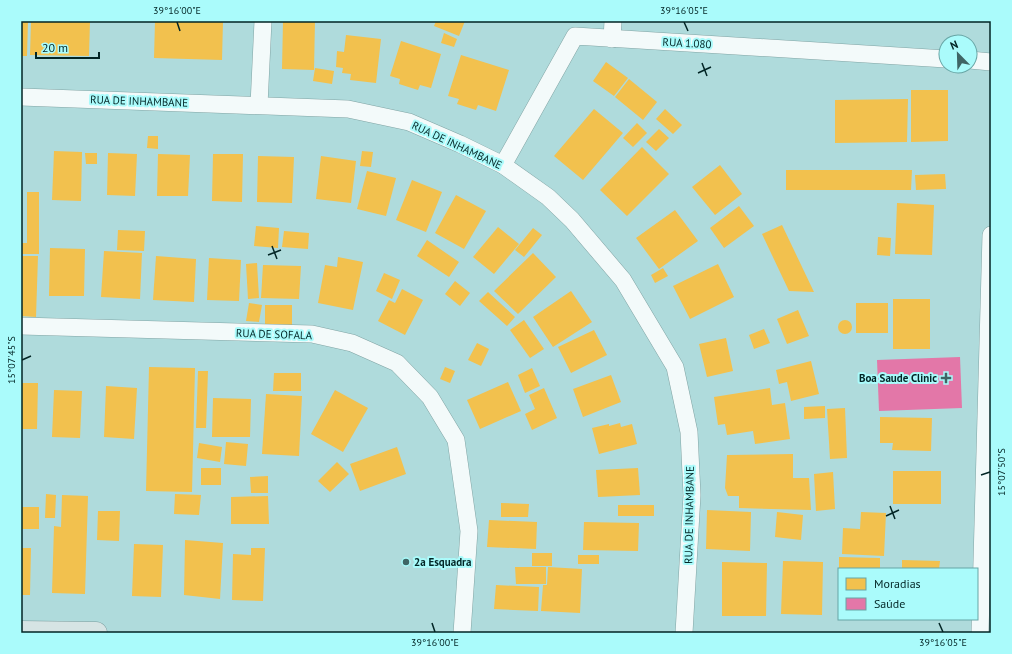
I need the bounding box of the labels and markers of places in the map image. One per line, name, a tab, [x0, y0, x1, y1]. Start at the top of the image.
place label: Boa Saude Clinic	[859, 371, 937, 385]
marker: Boa Saude Clinic	[940, 372, 952, 384]
place label: 2a Esquadra	[414, 555, 471, 569]
marker: 2a Esquadra	[401, 557, 411, 567]

